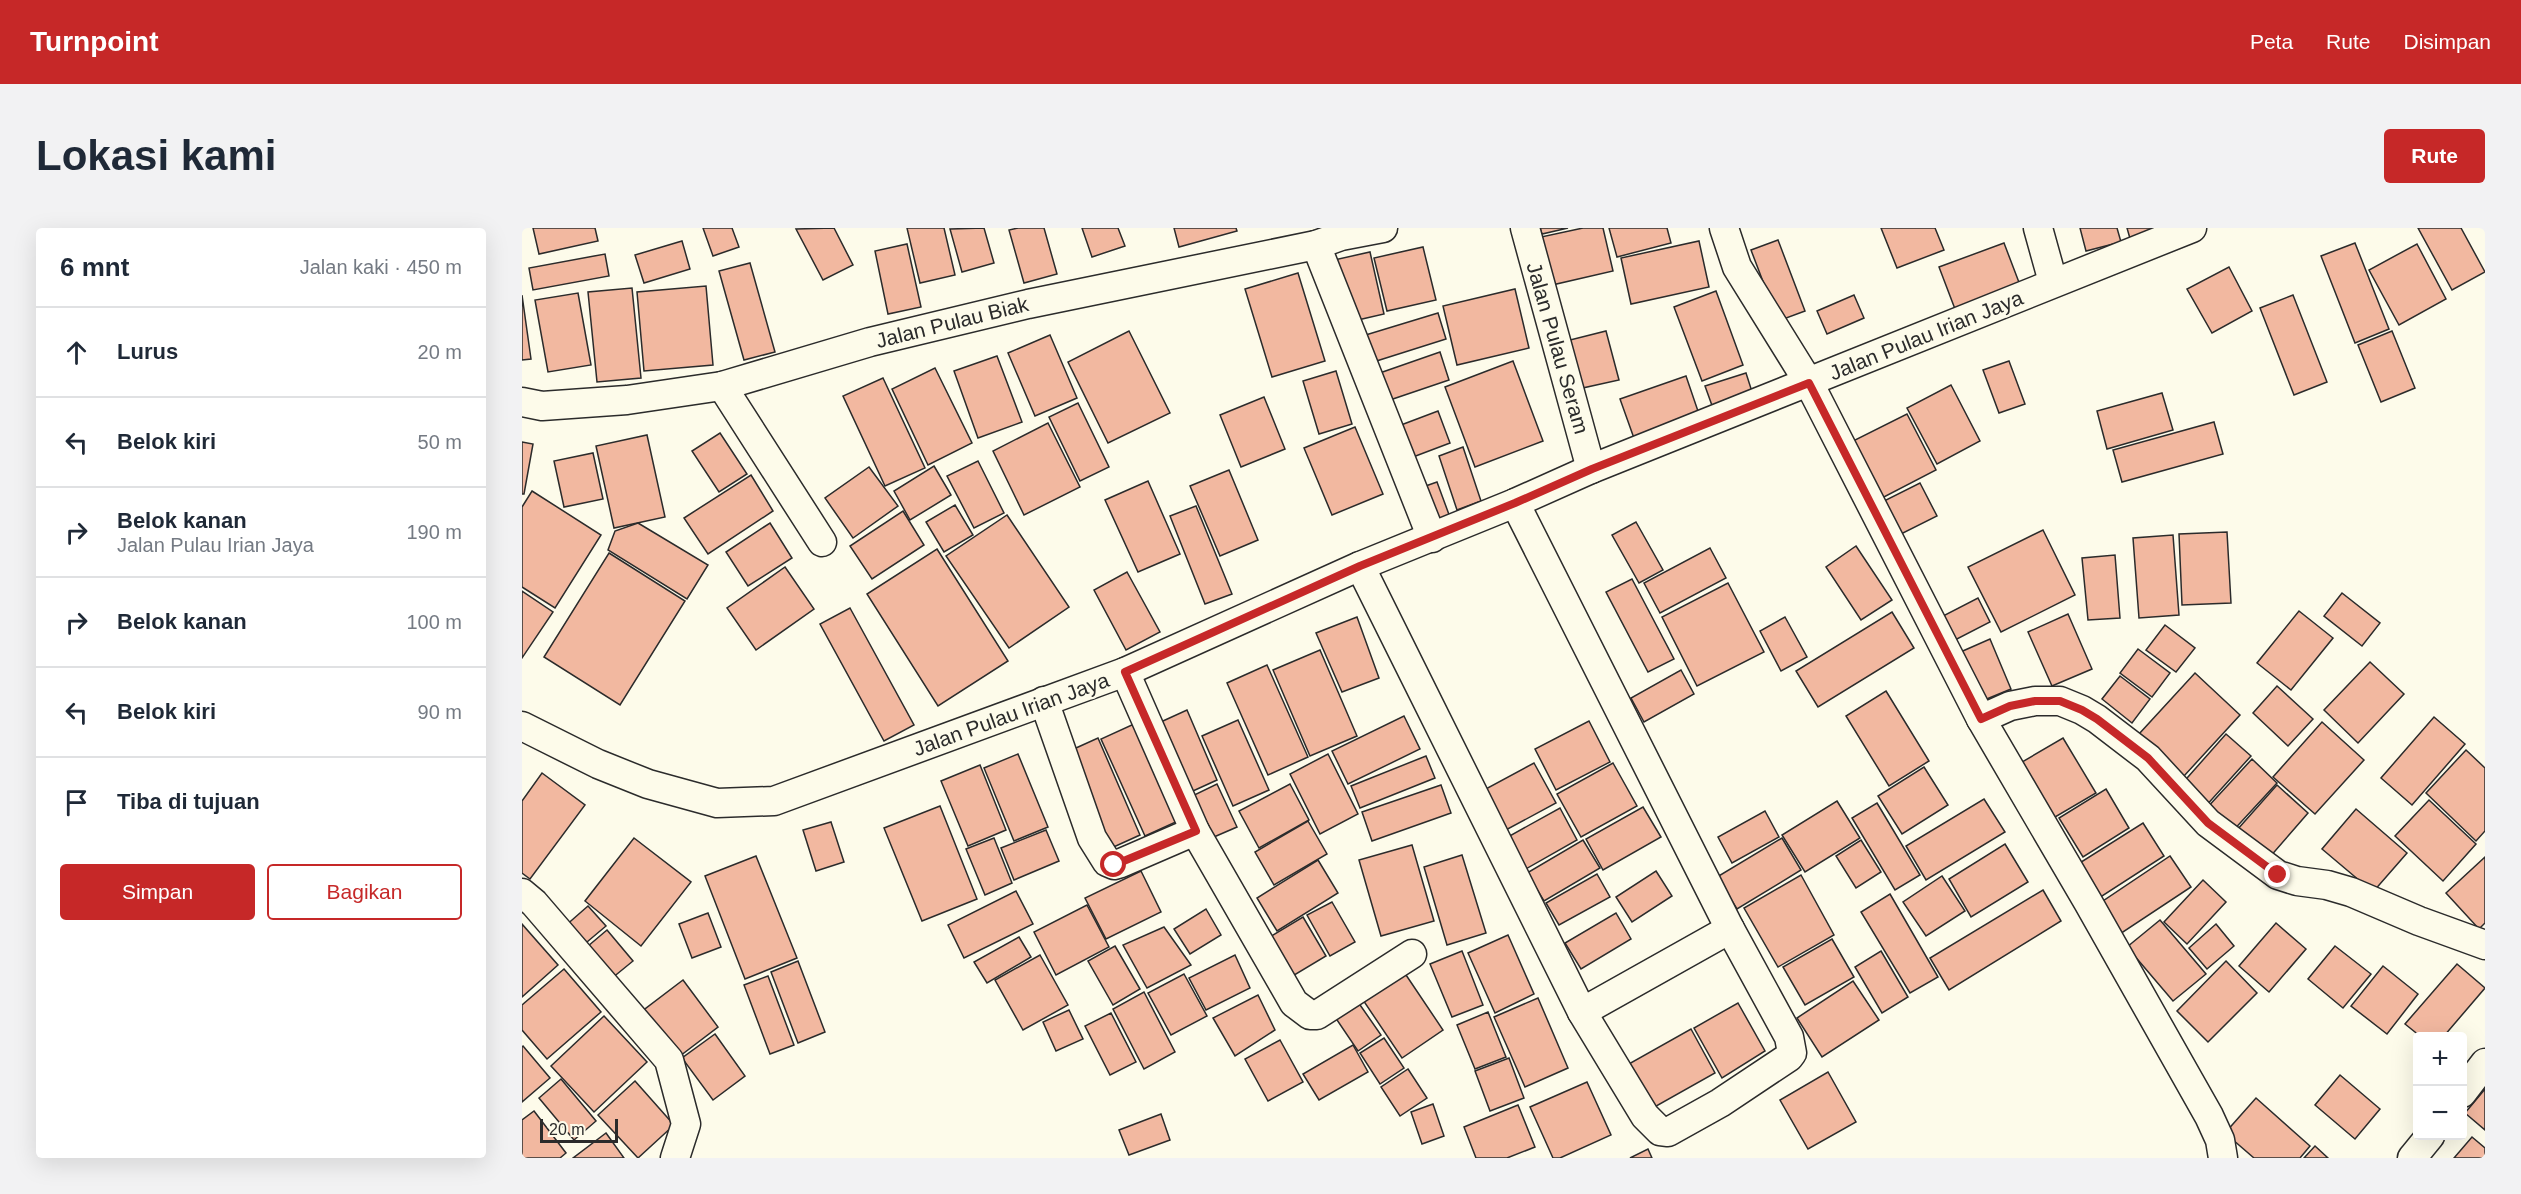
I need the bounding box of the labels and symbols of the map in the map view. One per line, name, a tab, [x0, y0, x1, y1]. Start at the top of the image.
street label: Jalan Pulau Seram	[1522, 260, 1594, 436]
street label: Jalan Pulau Irian Jaya	[1826, 286, 2026, 384]
street label: Jalan Pulau Biak	[873, 292, 1031, 352]
street label: Jalan Pulau Irian Jaya	[910, 668, 1112, 760]
route start	[1100, 851, 1126, 877]
route end	[2264, 861, 2290, 887]
scale bar	[540, 1116, 618, 1144]

